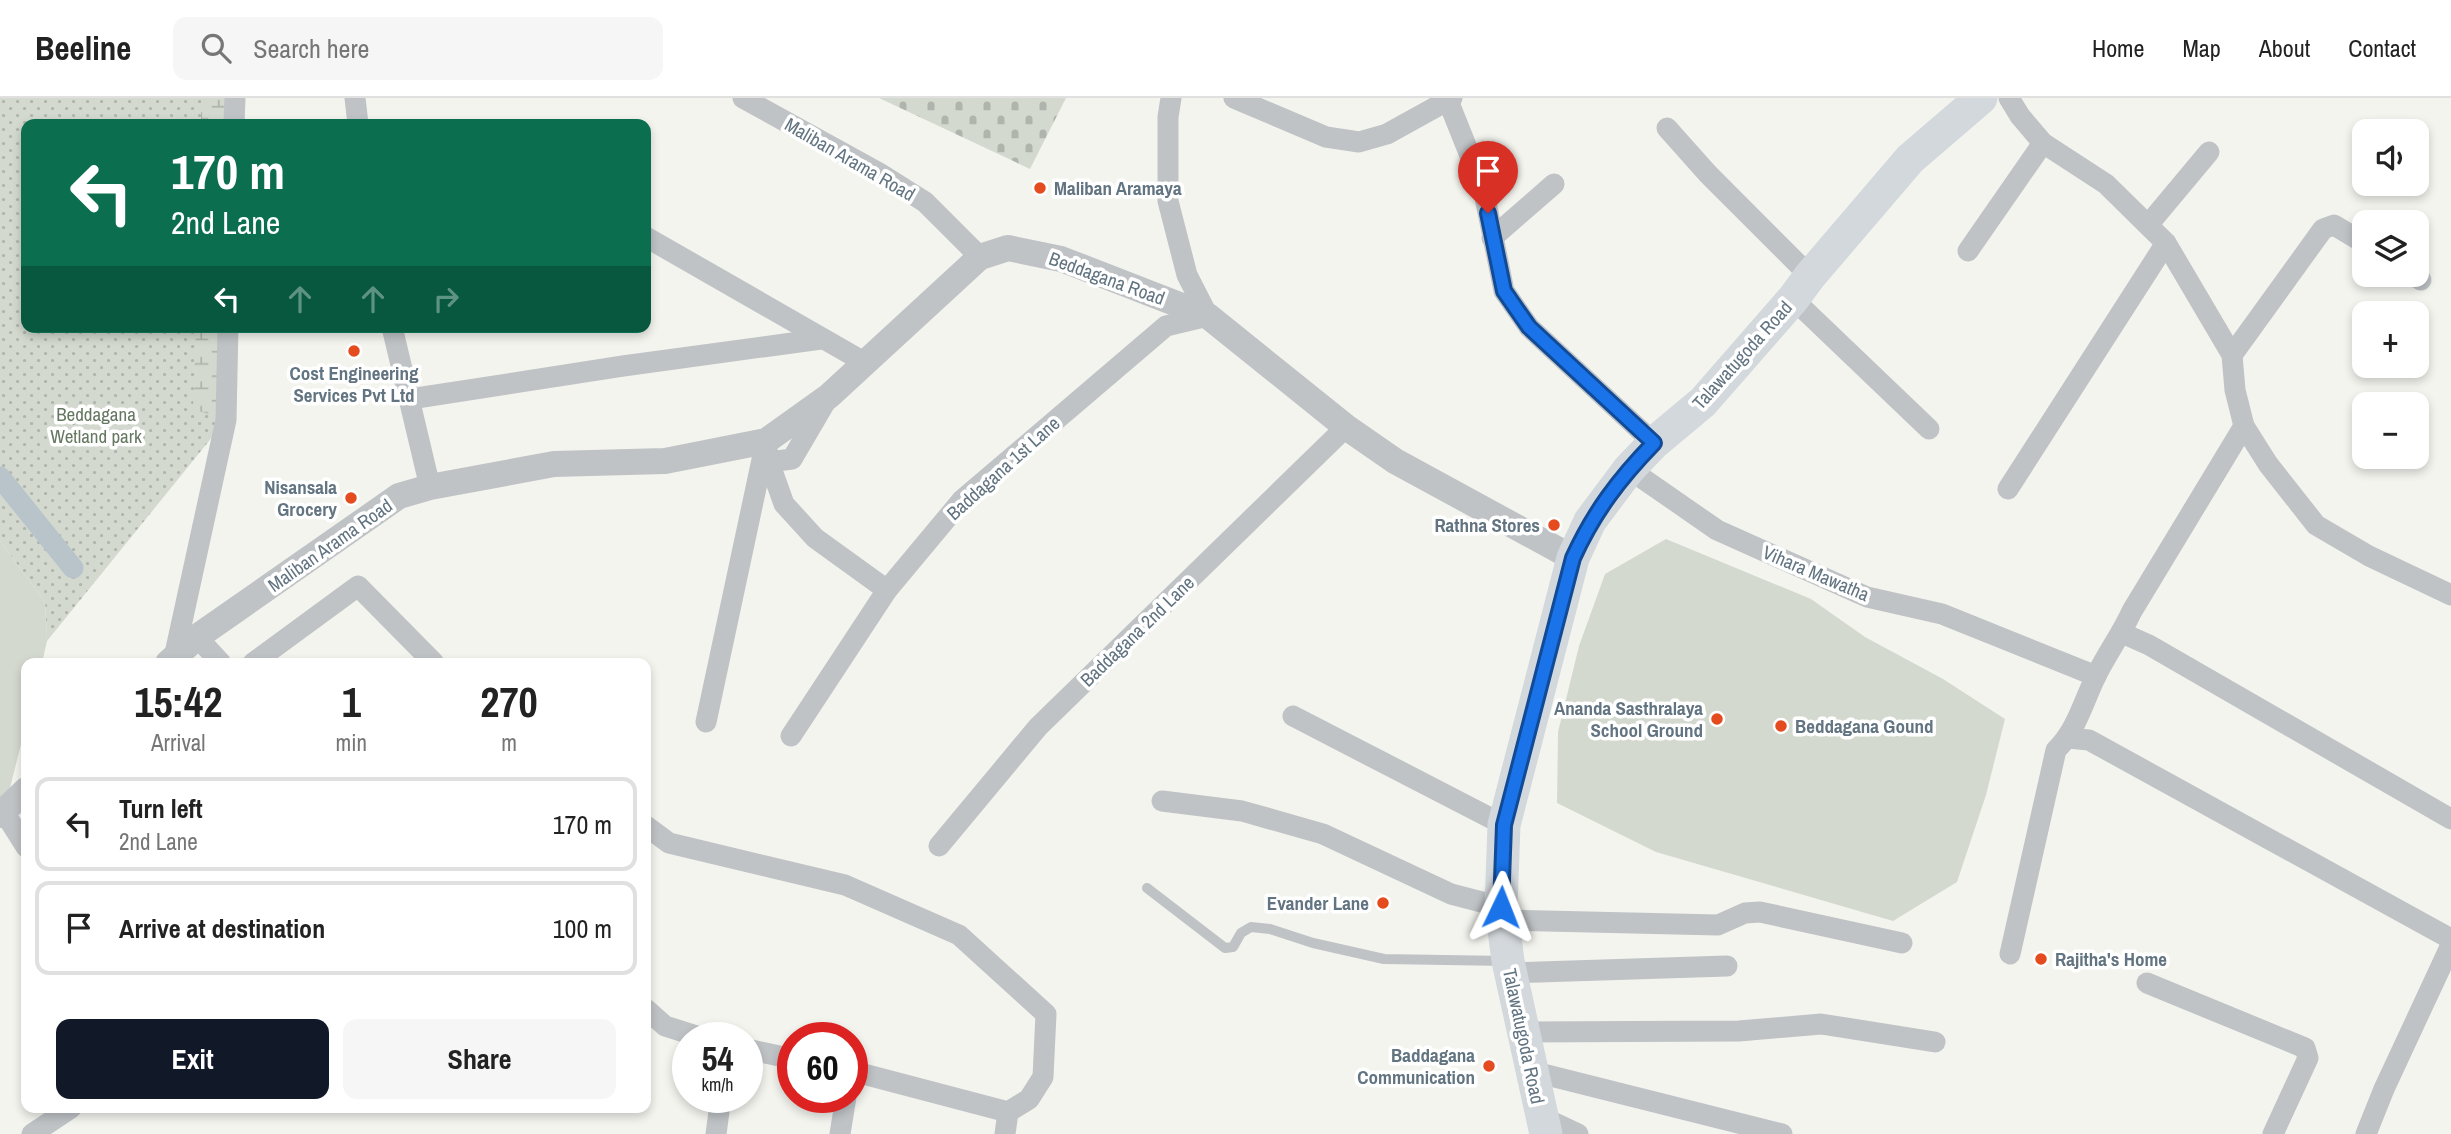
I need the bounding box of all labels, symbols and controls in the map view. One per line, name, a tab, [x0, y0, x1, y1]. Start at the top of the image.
search box	[173, 17, 663, 80]
text: Beeline	[35, 26, 131, 70]
icon: search	[197, 29, 235, 67]
text: Search here	[253, 31, 369, 66]
text: Home	[2092, 32, 2144, 64]
text: Map	[2182, 32, 2221, 64]
text: About	[2259, 32, 2310, 64]
text: Contact	[2348, 32, 2416, 64]
street label: Maliban Arama Road	[780, 111, 920, 207]
map controls	[2352, 119, 2429, 469]
button: sound	[2352, 119, 2429, 196]
text: 170 m	[171, 138, 285, 204]
pin	[1458, 141, 1518, 213]
icon: left	[56, 147, 147, 238]
icon: arrive	[1469, 152, 1507, 190]
place label: Maliban Aramaya	[1054, 175, 1182, 201]
marker: Maliban Aramaya	[1032, 180, 1048, 196]
text: 2nd Lane	[171, 201, 280, 244]
button: layers	[2352, 210, 2429, 287]
street label: Beddagana Road	[1046, 245, 1168, 311]
icon: left	[208, 280, 246, 318]
icon: ahead	[281, 280, 319, 318]
icon: ahead	[354, 280, 392, 318]
icon: right	[427, 280, 465, 318]
street label: Talawatugoda Road	[1686, 295, 1798, 415]
button: +	[2352, 301, 2429, 378]
marker: Cost Engineering Services Pvt Ltd	[346, 343, 362, 359]
place label: Cost Engineering Services Pvt Ltd	[290, 360, 419, 408]
button: −	[2352, 392, 2429, 469]
park label: Beddagana Wetland park	[50, 401, 142, 449]
street label: Baddagana 1st Lane	[941, 410, 1065, 526]
place label: Nisansala Grocery	[264, 474, 337, 522]
marker: Nisansala Grocery	[343, 490, 359, 506]
street label: Maliban Arama Road	[263, 492, 397, 598]
place label: Rathna Stores	[1434, 512, 1540, 538]
marker: Rathna Stores	[1546, 517, 1562, 533]
street label: Vihara Mawatha	[1759, 539, 1873, 607]
street label: Baddagana 2nd Lane	[1074, 570, 1200, 692]
text: 15:42	[134, 674, 222, 730]
text: 1	[342, 674, 361, 730]
text: 270	[480, 674, 538, 730]
place label: Ananda Sasthralaya School Ground	[1554, 695, 1703, 743]
marker: Ananda Sasthralaya School Ground	[1709, 711, 1725, 727]
place label: Beddagana Gound	[1795, 713, 1934, 739]
marker: Beddagana Gound	[1773, 718, 1789, 734]
text: Arrival	[151, 727, 206, 758]
text: min	[336, 727, 367, 758]
text: m	[501, 727, 517, 758]
text: Turn left	[119, 791, 203, 826]
icon: left	[60, 805, 98, 843]
text: 170 m	[553, 807, 612, 842]
text: 2nd Lane	[119, 826, 198, 857]
position arrow	[1464, 870, 1538, 944]
place label: Evander Lane	[1267, 890, 1369, 916]
marker: Evander Lane	[1375, 895, 1391, 911]
icon: arrive	[60, 909, 98, 947]
text: Arrive at destination	[119, 911, 325, 946]
text: 100 m	[553, 911, 612, 946]
place label: Rajitha's Home	[2055, 946, 2167, 972]
marker: Rajitha's Home	[2033, 951, 2049, 967]
street label: Talawatugoda Road	[1497, 966, 1551, 1106]
button: Exit	[56, 1019, 329, 1099]
button: Share	[343, 1019, 616, 1099]
speed limit sign: 60	[777, 1022, 868, 1113]
text: 54	[702, 1035, 733, 1082]
place label: Baddagana Communication	[1357, 1042, 1475, 1090]
marker: Baddagana Communication	[1481, 1058, 1497, 1074]
text: km/h	[702, 1072, 734, 1097]

